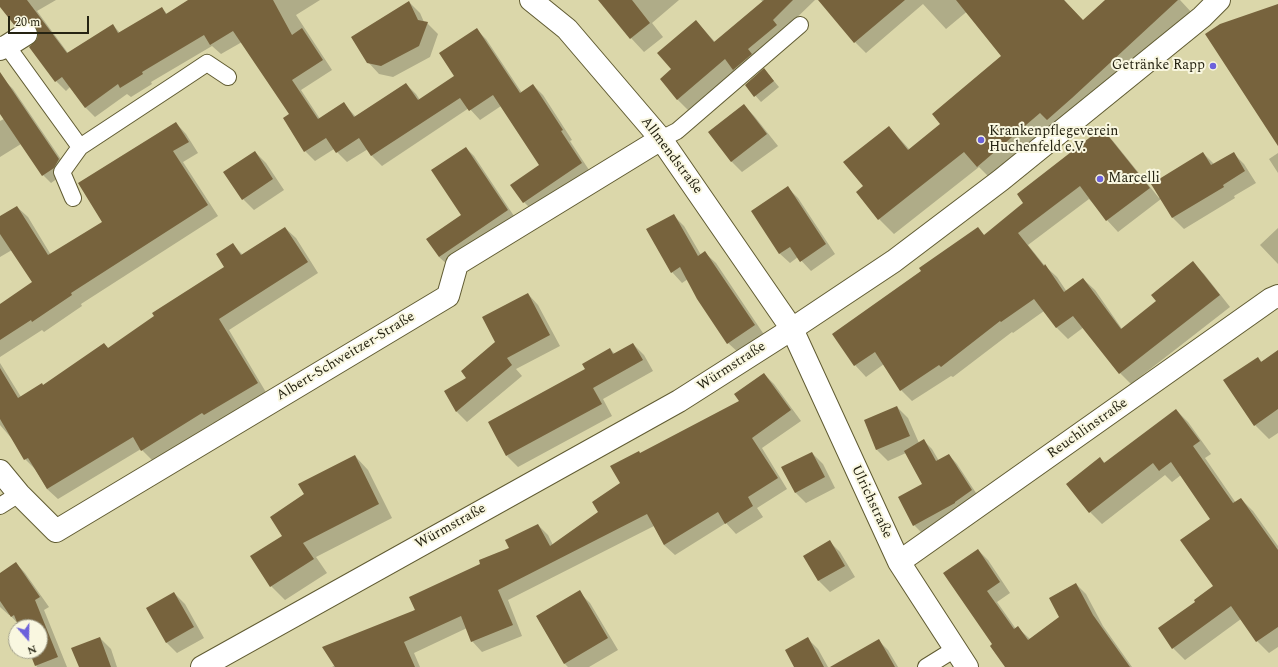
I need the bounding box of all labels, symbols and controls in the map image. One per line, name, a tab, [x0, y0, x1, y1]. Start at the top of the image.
scale bar	[10, 8, 91, 34]
text: 20 m	[15, 13, 40, 32]
place label: Getränke Rapp	[1112, 58, 1205, 74]
marker: Getränke Rapp	[1208, 61, 1218, 71]
street label: Allmendstraße	[637, 114, 705, 198]
place label: Krankenpflegeverein Huchenfeld e.V.	[989, 124, 1118, 156]
marker: Krankenpflegeverein Huchenfeld e.V.	[976, 135, 986, 145]
place label: Marcelli	[1108, 171, 1160, 187]
marker: Marcelli	[1095, 174, 1105, 184]
street label: Albert-Schweitzer-Straße	[274, 309, 418, 405]
street label: Würmstraße	[695, 339, 769, 395]
street label: Reuchlinstraße	[1045, 395, 1131, 463]
street label: Ulrichstraße	[847, 463, 895, 541]
street label: Würmstraße	[413, 501, 489, 553]
north arrow	[8, 619, 48, 659]
text: N	[25, 640, 39, 659]

